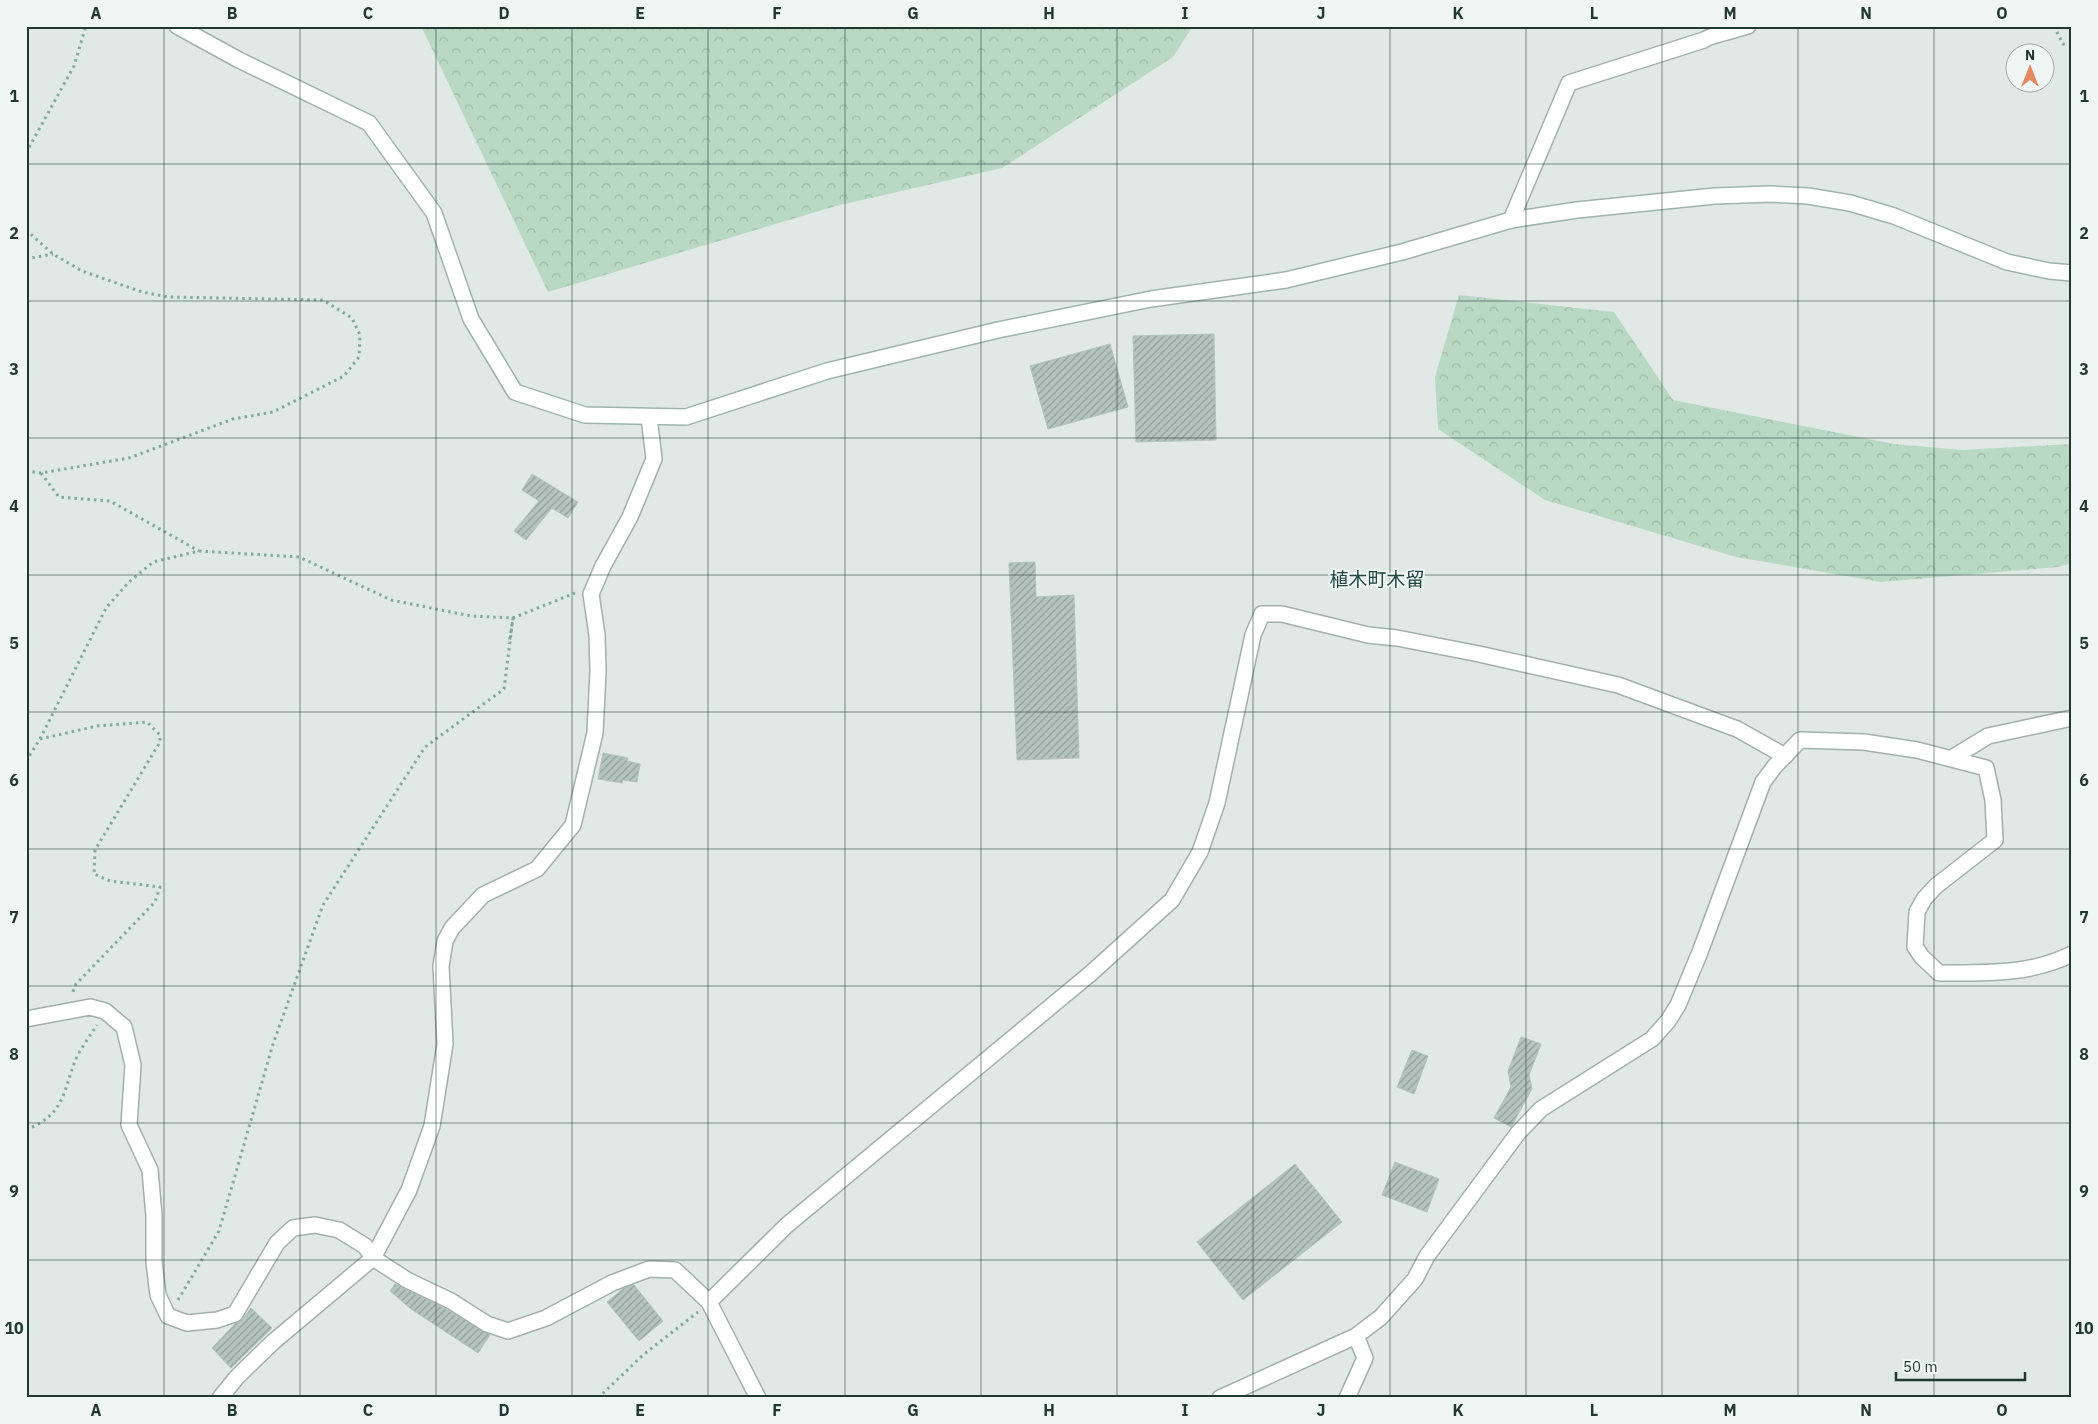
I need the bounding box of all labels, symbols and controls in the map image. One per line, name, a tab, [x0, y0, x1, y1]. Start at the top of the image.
text: A	[91, 3, 102, 23]
text: B	[227, 3, 238, 23]
text: C	[363, 3, 373, 23]
text: D	[498, 3, 510, 23]
text: E	[635, 3, 645, 23]
text: F	[772, 3, 782, 23]
text: G	[907, 3, 919, 23]
text: H	[1043, 3, 1055, 23]
text: I	[1182, 3, 1189, 23]
text: J	[1317, 3, 1325, 23]
text: K	[1452, 3, 1464, 23]
text: L	[1590, 3, 1598, 23]
text: M	[1723, 3, 1737, 23]
text: N	[1860, 3, 1872, 23]
text: O	[1996, 3, 2008, 23]
north arrow	[2006, 42, 2056, 92]
text: N	[2025, 46, 2035, 64]
text: 1	[9, 86, 19, 106]
text: 1	[2079, 86, 2089, 106]
text: 2	[9, 223, 19, 243]
text: 2	[2079, 223, 2089, 243]
text: 3	[9, 359, 19, 379]
text: 3	[2079, 359, 2089, 379]
text: 4	[9, 496, 19, 516]
text: 4	[2079, 496, 2089, 516]
district label: 植木町木留	[1329, 567, 1425, 591]
text: 5	[9, 633, 19, 653]
text: 5	[2079, 633, 2089, 653]
text: 6	[9, 770, 19, 790]
text: 6	[2079, 770, 2089, 790]
text: 7	[9, 907, 19, 927]
text: 7	[2079, 907, 2089, 927]
text: 8	[9, 1044, 19, 1064]
text: 8	[2079, 1044, 2089, 1064]
text: 9	[9, 1181, 19, 1201]
text: 9	[2079, 1181, 2089, 1201]
text: 10	[4, 1318, 24, 1338]
text: 10	[2074, 1318, 2094, 1338]
scale bar	[1896, 1349, 2024, 1381]
text: 50 m	[1903, 1357, 1938, 1376]
text: A	[91, 1400, 102, 1420]
text: B	[227, 1400, 238, 1420]
text: C	[363, 1400, 373, 1420]
text: D	[498, 1400, 510, 1420]
text: E	[635, 1400, 645, 1420]
text: F	[772, 1400, 782, 1420]
text: G	[907, 1400, 919, 1420]
text: H	[1043, 1400, 1055, 1420]
text: I	[1182, 1400, 1189, 1420]
text: J	[1317, 1400, 1325, 1420]
text: K	[1452, 1400, 1464, 1420]
text: L	[1590, 1400, 1598, 1420]
text: M	[1723, 1400, 1737, 1420]
text: N	[1860, 1400, 1872, 1420]
text: O	[1996, 1400, 2008, 1420]

